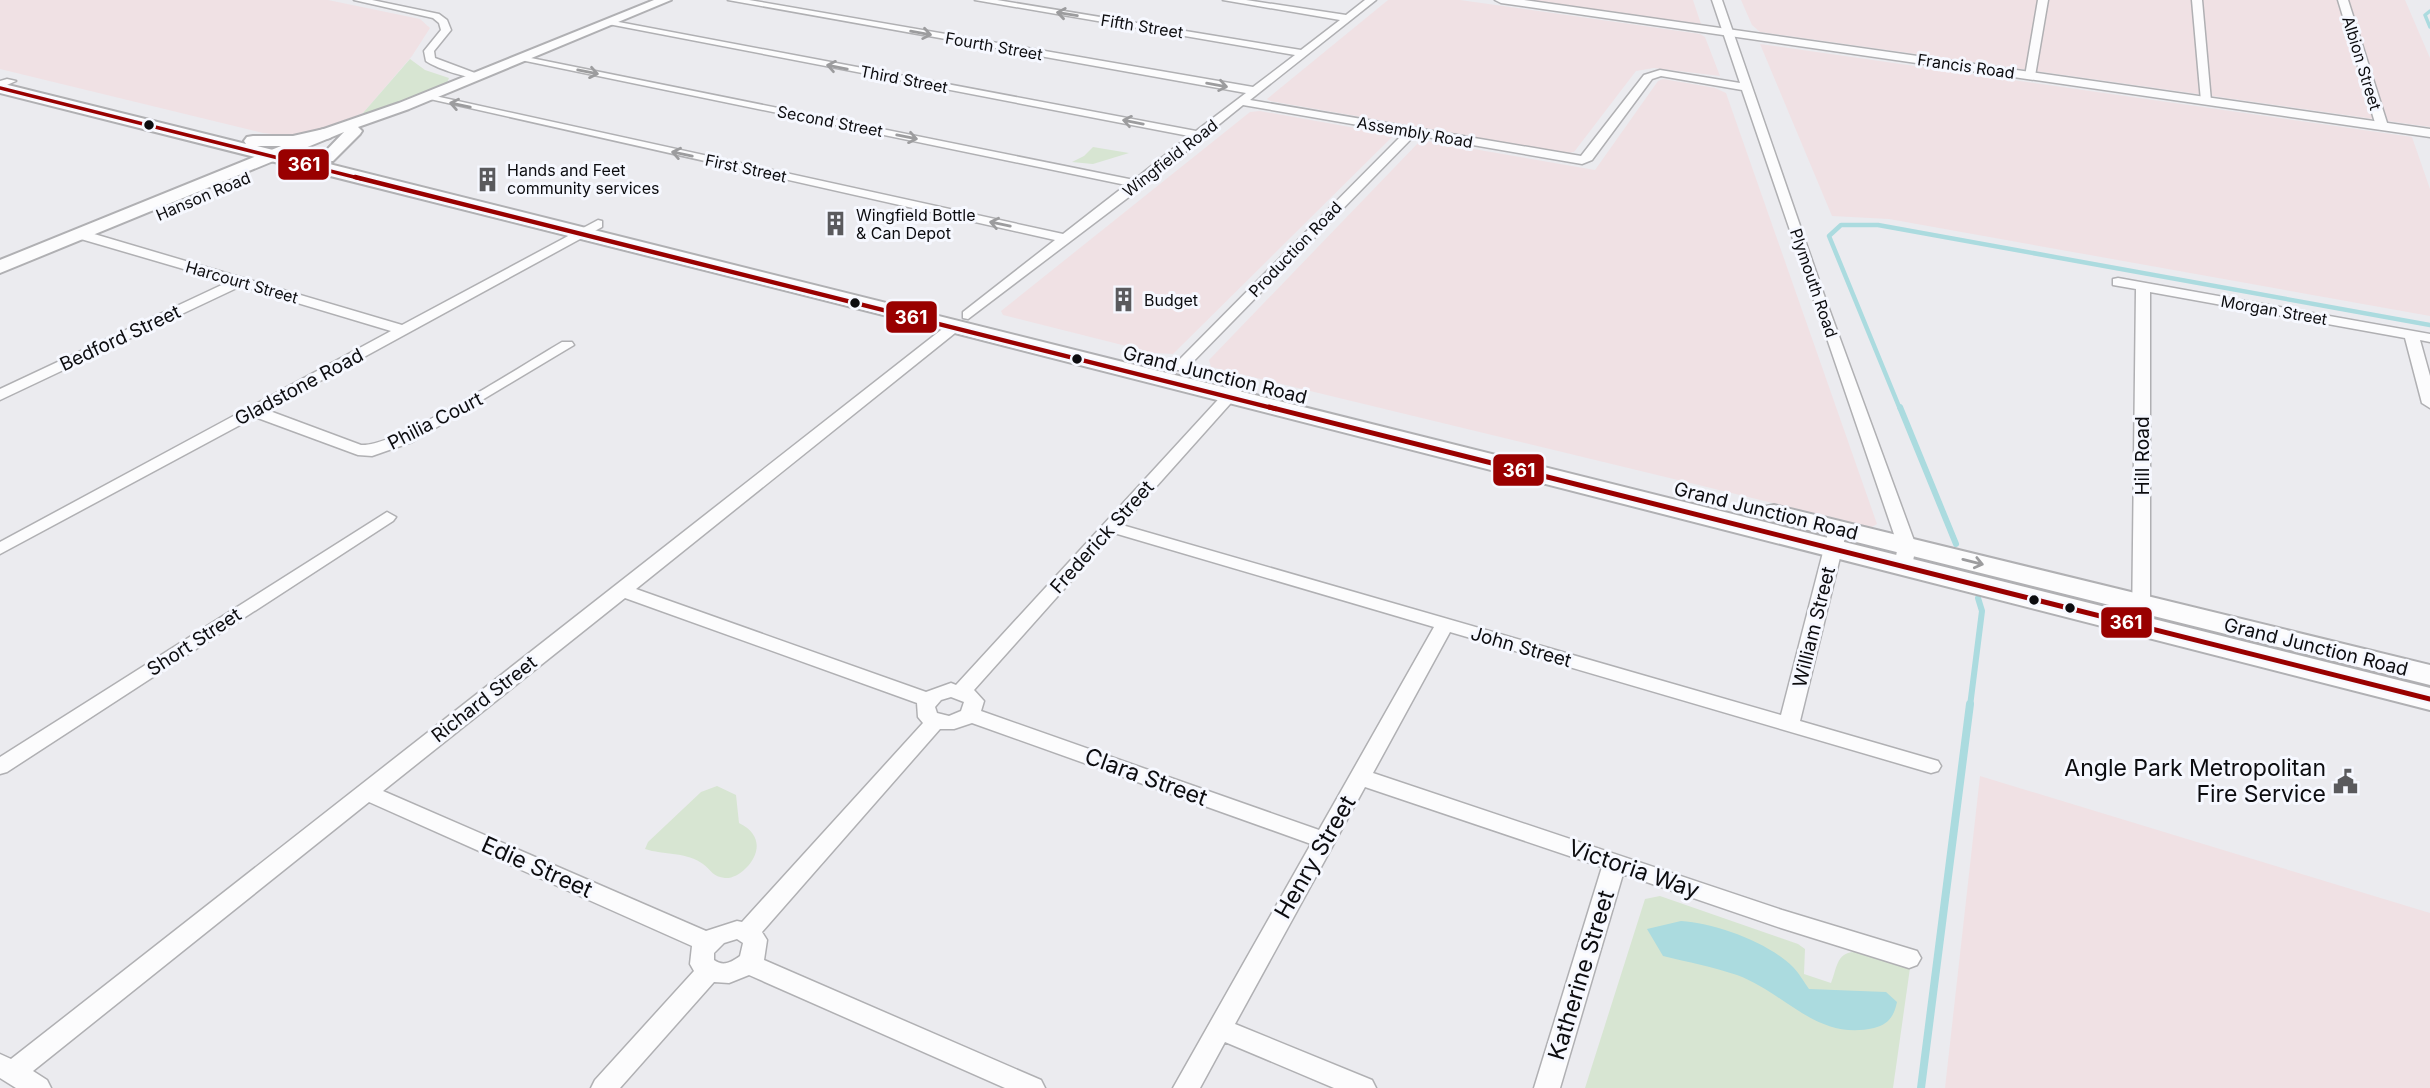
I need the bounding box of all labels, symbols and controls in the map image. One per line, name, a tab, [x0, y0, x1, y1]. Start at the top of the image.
one-way arrow	[1057, 7, 1079, 20]
street label: Fifth Street	[1099, 10, 1185, 42]
street label: Albion Street	[2338, 14, 2386, 112]
one-way arrow	[909, 27, 931, 40]
street label: Fourth Street	[944, 28, 1044, 64]
street label: Francis Road	[1916, 49, 2016, 83]
one-way arrow	[826, 59, 849, 73]
street label: Third Street	[858, 61, 950, 97]
one-way arrow	[576, 66, 599, 80]
one-way arrow	[1205, 79, 1228, 92]
one-way arrow	[449, 97, 472, 111]
street label: Second Street	[775, 101, 885, 141]
street label: Assembly Road	[1356, 112, 1474, 152]
street label: Wingfield Road	[1119, 115, 1221, 201]
one-way arrow	[1122, 115, 1145, 129]
unlabelled marker	[142, 118, 156, 132]
one-way arrow	[895, 130, 918, 144]
one-way arrow	[671, 147, 694, 160]
line badge: 361	[277, 148, 330, 181]
street label: First Street	[703, 150, 789, 186]
text: 361	[288, 153, 320, 176]
place label: Hands and Feet community services	[507, 160, 659, 198]
building icon: Hands and Feet community services	[473, 165, 501, 193]
street label: Hanson Road	[153, 167, 253, 225]
street label: Production Road	[1244, 197, 1346, 301]
place label: Wingfield Bottle & Can Depot	[856, 205, 976, 243]
building icon: Wingfield Bottle & Can Depot	[822, 210, 850, 238]
one-way arrow	[989, 217, 1012, 231]
street label: Plymouth Road	[1786, 226, 1842, 340]
street label: Harcourt Street	[183, 256, 301, 308]
building icon: Budget	[1110, 286, 1138, 314]
place label: Budget	[1144, 290, 1198, 310]
street label: Morgan Street	[2219, 291, 2329, 329]
unlabelled marker	[848, 296, 862, 310]
street label: Bedford Street	[56, 300, 184, 376]
line badge: 361	[885, 300, 938, 334]
text: 361	[895, 306, 927, 329]
street label: Grand Junction Road	[1121, 341, 1309, 409]
street label: Gladstone Road	[231, 344, 367, 430]
unlabelled marker	[1070, 352, 1084, 366]
street label: Philia Court	[384, 387, 486, 455]
street label: Hill Road	[2131, 416, 2154, 496]
line badge: 361	[1492, 453, 1545, 487]
text: 361	[1503, 459, 1535, 482]
street label: Frederick Street	[1045, 476, 1159, 598]
street label: Grand Junction Road	[1672, 477, 1860, 545]
one-way arrow	[1961, 556, 1984, 570]
street label: William Street	[1788, 564, 1840, 690]
unlabelled marker	[2027, 593, 2041, 607]
unlabelled marker	[2063, 601, 2077, 615]
street label: Short Street	[143, 603, 245, 681]
line badge: 361	[2100, 606, 2153, 639]
text: 361	[2110, 611, 2142, 634]
street label: Grand Junction Road	[2222, 613, 2410, 681]
street label: John Street	[1468, 622, 1574, 672]
street label: Richard Street	[427, 651, 541, 747]
street label: Clara Street	[1081, 742, 1211, 812]
place label: Angle Park Metropolitan Fire Service	[2064, 754, 2326, 808]
public building icon: Angle Park Metropolitan Fire Service	[2332, 767, 2360, 795]
street label: Henry Street	[1269, 790, 1362, 923]
street label: Edie Street	[477, 830, 597, 904]
street label: Victoria Way	[1565, 834, 1703, 905]
street label: Katherine Street	[1542, 886, 1620, 1063]

